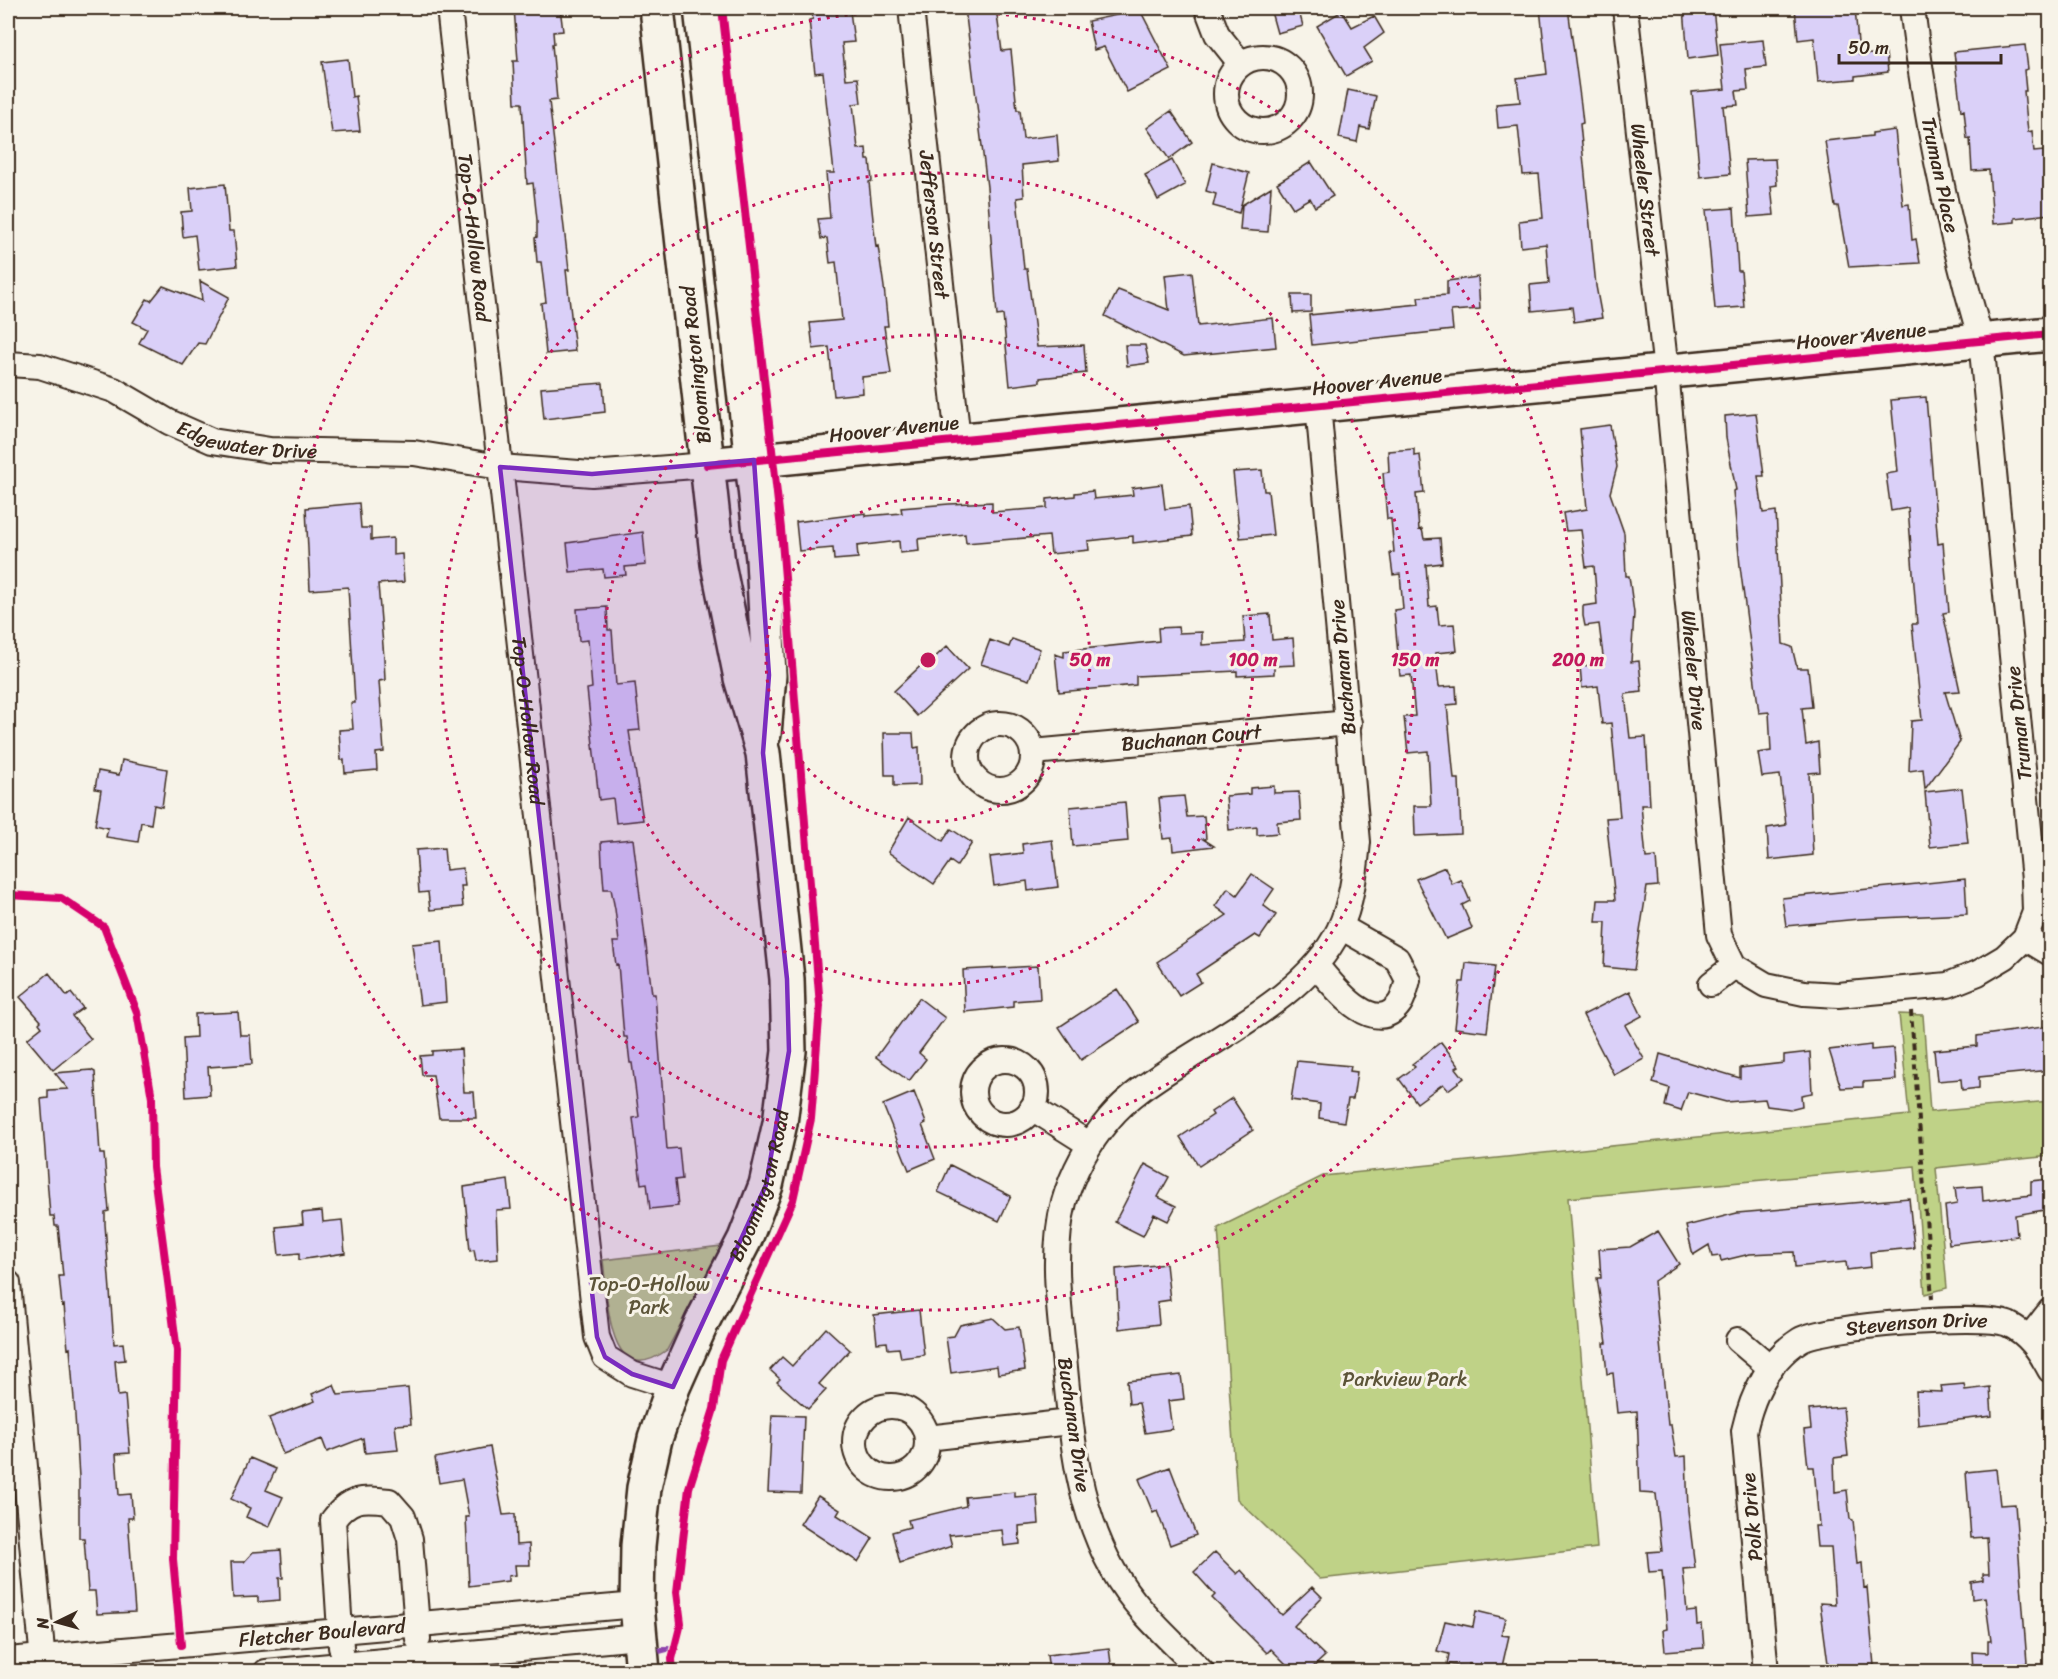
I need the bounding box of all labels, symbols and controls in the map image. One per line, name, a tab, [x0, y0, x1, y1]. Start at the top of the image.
scale bar	[1839, 27, 2001, 65]
text: 50 m	[1848, 32, 1889, 64]
street label: Truman Place	[1911, 114, 1969, 236]
street label: Wheeler Street	[1621, 122, 1671, 259]
street label: Jefferson Street	[909, 148, 960, 302]
street label: Top-O-Hollow Road	[448, 152, 501, 325]
street label: Bloomington Road	[670, 283, 722, 446]
street label: Hoover Avenue	[1794, 312, 1928, 360]
street label: Hoover Avenue	[1310, 358, 1444, 406]
street label: Hoover Avenue	[827, 405, 961, 453]
street label: Edgewater Drive	[171, 410, 318, 468]
street label: Buchanan Drive	[1320, 598, 1366, 736]
street label: Wheeler Drive	[1671, 609, 1717, 732]
street label: Top-O-Hollow Road	[502, 635, 555, 808]
text: 50 m	[1070, 644, 1111, 676]
text: 100 m	[1229, 644, 1278, 676]
text: 150 m	[1391, 644, 1439, 676]
text: 200 m	[1551, 644, 1604, 676]
centre of rings	[918, 650, 938, 670]
street label: Truman Drive	[1996, 664, 2042, 782]
street label: Buchanan Court	[1120, 714, 1264, 761]
street label: Bloomington Road	[719, 1106, 799, 1268]
park label: Top-O-Hollow Park	[589, 1267, 710, 1325]
street label: Stevenson Drive	[1843, 1302, 1989, 1346]
street label: Buchanan Drive	[1047, 1355, 1101, 1495]
park label: Parkview Park	[1342, 1362, 1468, 1397]
street label: Polk Drive	[1731, 1471, 1773, 1563]
north arrow	[27, 1592, 87, 1652]
street label: Fletcher Boulevard	[237, 1608, 408, 1657]
text: N	[28, 1616, 58, 1631]

